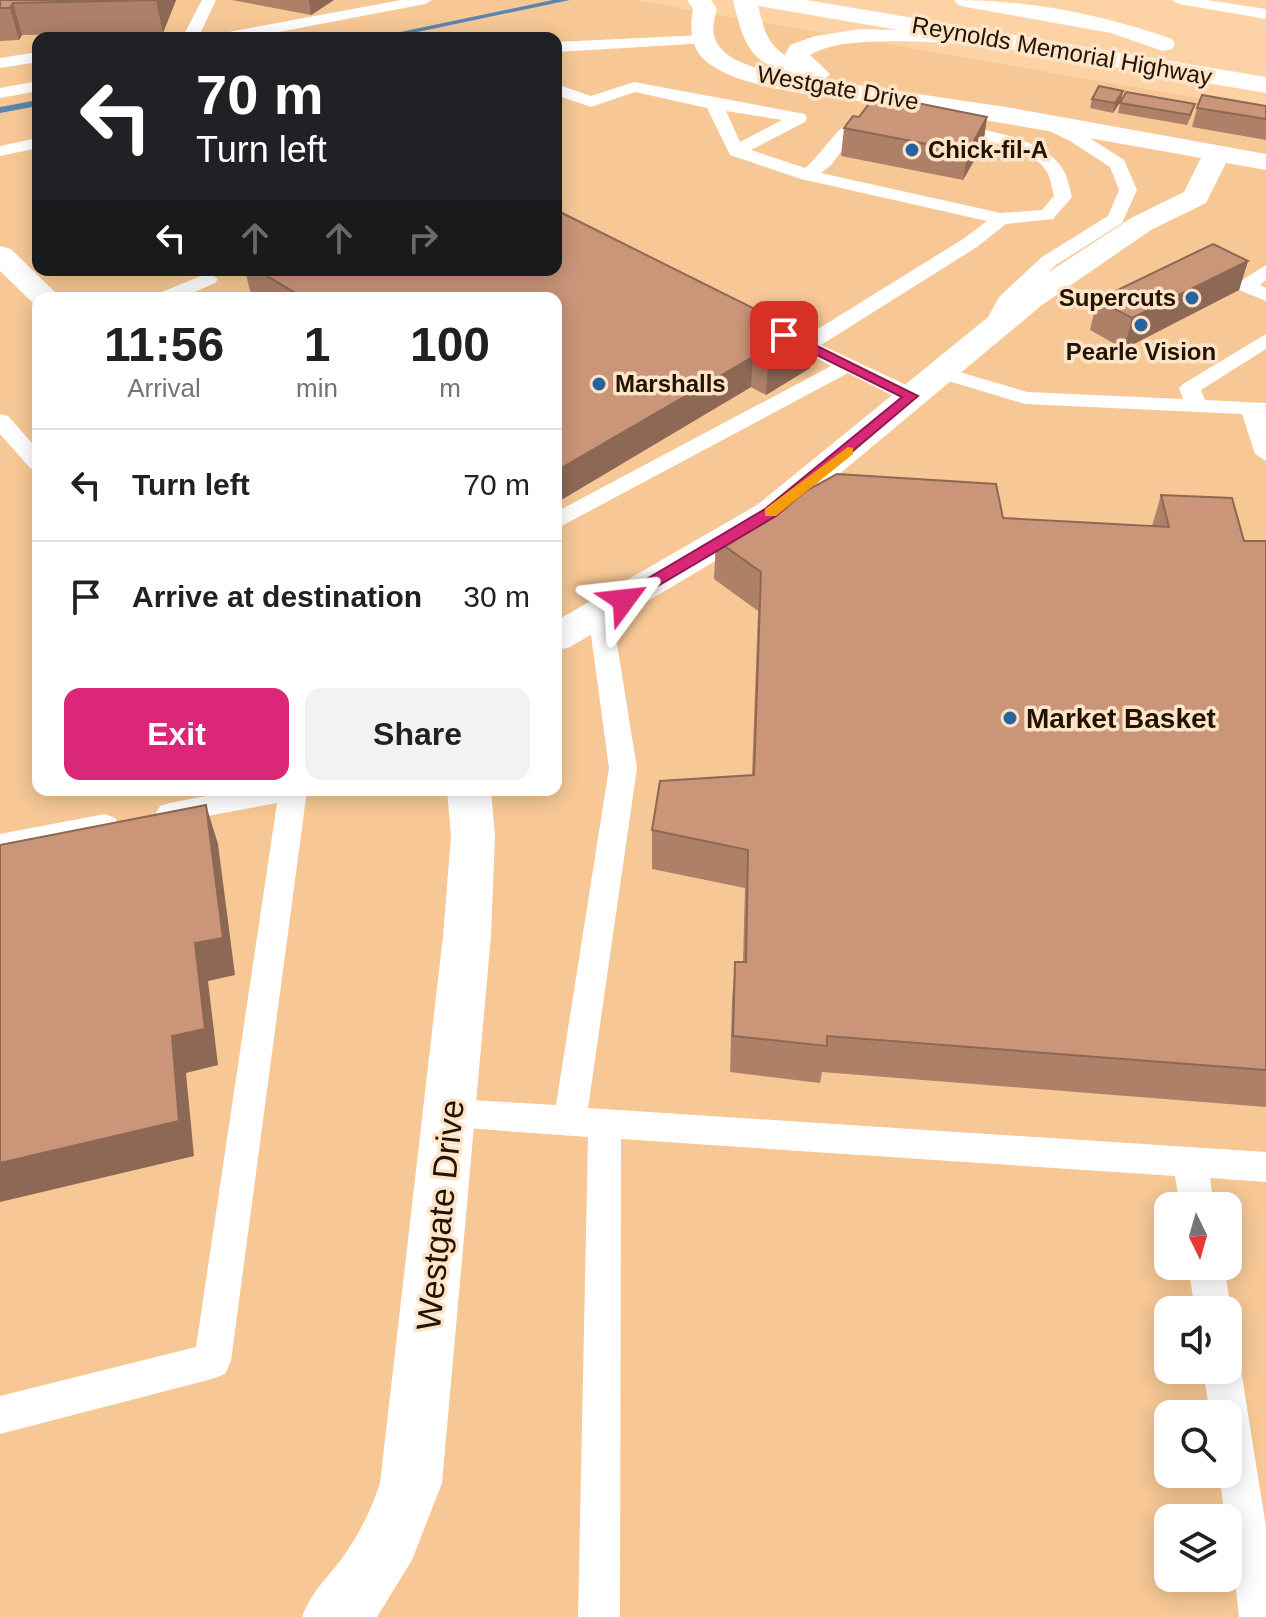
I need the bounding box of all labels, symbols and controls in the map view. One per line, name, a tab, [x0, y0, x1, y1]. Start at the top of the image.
street label: Reynolds Memorial Highway	[910, 11, 1214, 90]
street label: Westgate Drive	[755, 60, 921, 115]
text: 70 m	[196, 63, 324, 126]
icon: left	[64, 64, 168, 168]
text: Turn left	[196, 129, 327, 170]
place label: Chick-fil-A	[928, 136, 1048, 163]
marker: Chick-fil-A	[903, 141, 921, 159]
icon: left	[149, 216, 193, 260]
icon: ahead	[233, 216, 277, 260]
icon: ahead	[317, 216, 361, 260]
icon: right	[401, 216, 445, 260]
place label: Supercuts	[1059, 284, 1176, 311]
marker: Supercuts	[1183, 289, 1201, 307]
pin	[750, 301, 818, 369]
icon: arrive	[762, 313, 806, 357]
marker: Pearle Vision	[1132, 316, 1150, 334]
text: 11:56	[104, 318, 224, 371]
text: 1	[304, 318, 330, 371]
text: 100	[410, 318, 490, 371]
place label: Pearle Vision	[1066, 338, 1216, 365]
place label: Marshalls	[615, 370, 726, 397]
text: Arrival	[127, 373, 201, 403]
text: min	[296, 373, 338, 403]
text: m	[439, 373, 461, 403]
marker: Marshalls	[590, 375, 608, 393]
icon: left	[64, 463, 108, 507]
text: Turn left	[132, 468, 250, 501]
text: 70 m	[463, 468, 530, 501]
position arrow	[582, 558, 666, 642]
icon: arrive	[64, 575, 108, 619]
text: Arrive at destination	[132, 580, 422, 613]
text: 30 m	[463, 580, 530, 613]
button: Exit	[64, 688, 289, 780]
button: Share	[305, 688, 530, 780]
place label: Market Basket	[1026, 703, 1216, 734]
marker: Market Basket	[1001, 709, 1019, 727]
street label: Westgate Drive	[409, 1098, 471, 1332]
north arrow	[1154, 1192, 1242, 1280]
map controls	[1154, 1192, 1242, 1592]
button: sound	[1154, 1296, 1242, 1384]
button: search	[1154, 1400, 1242, 1488]
button: layers	[1154, 1504, 1242, 1592]

